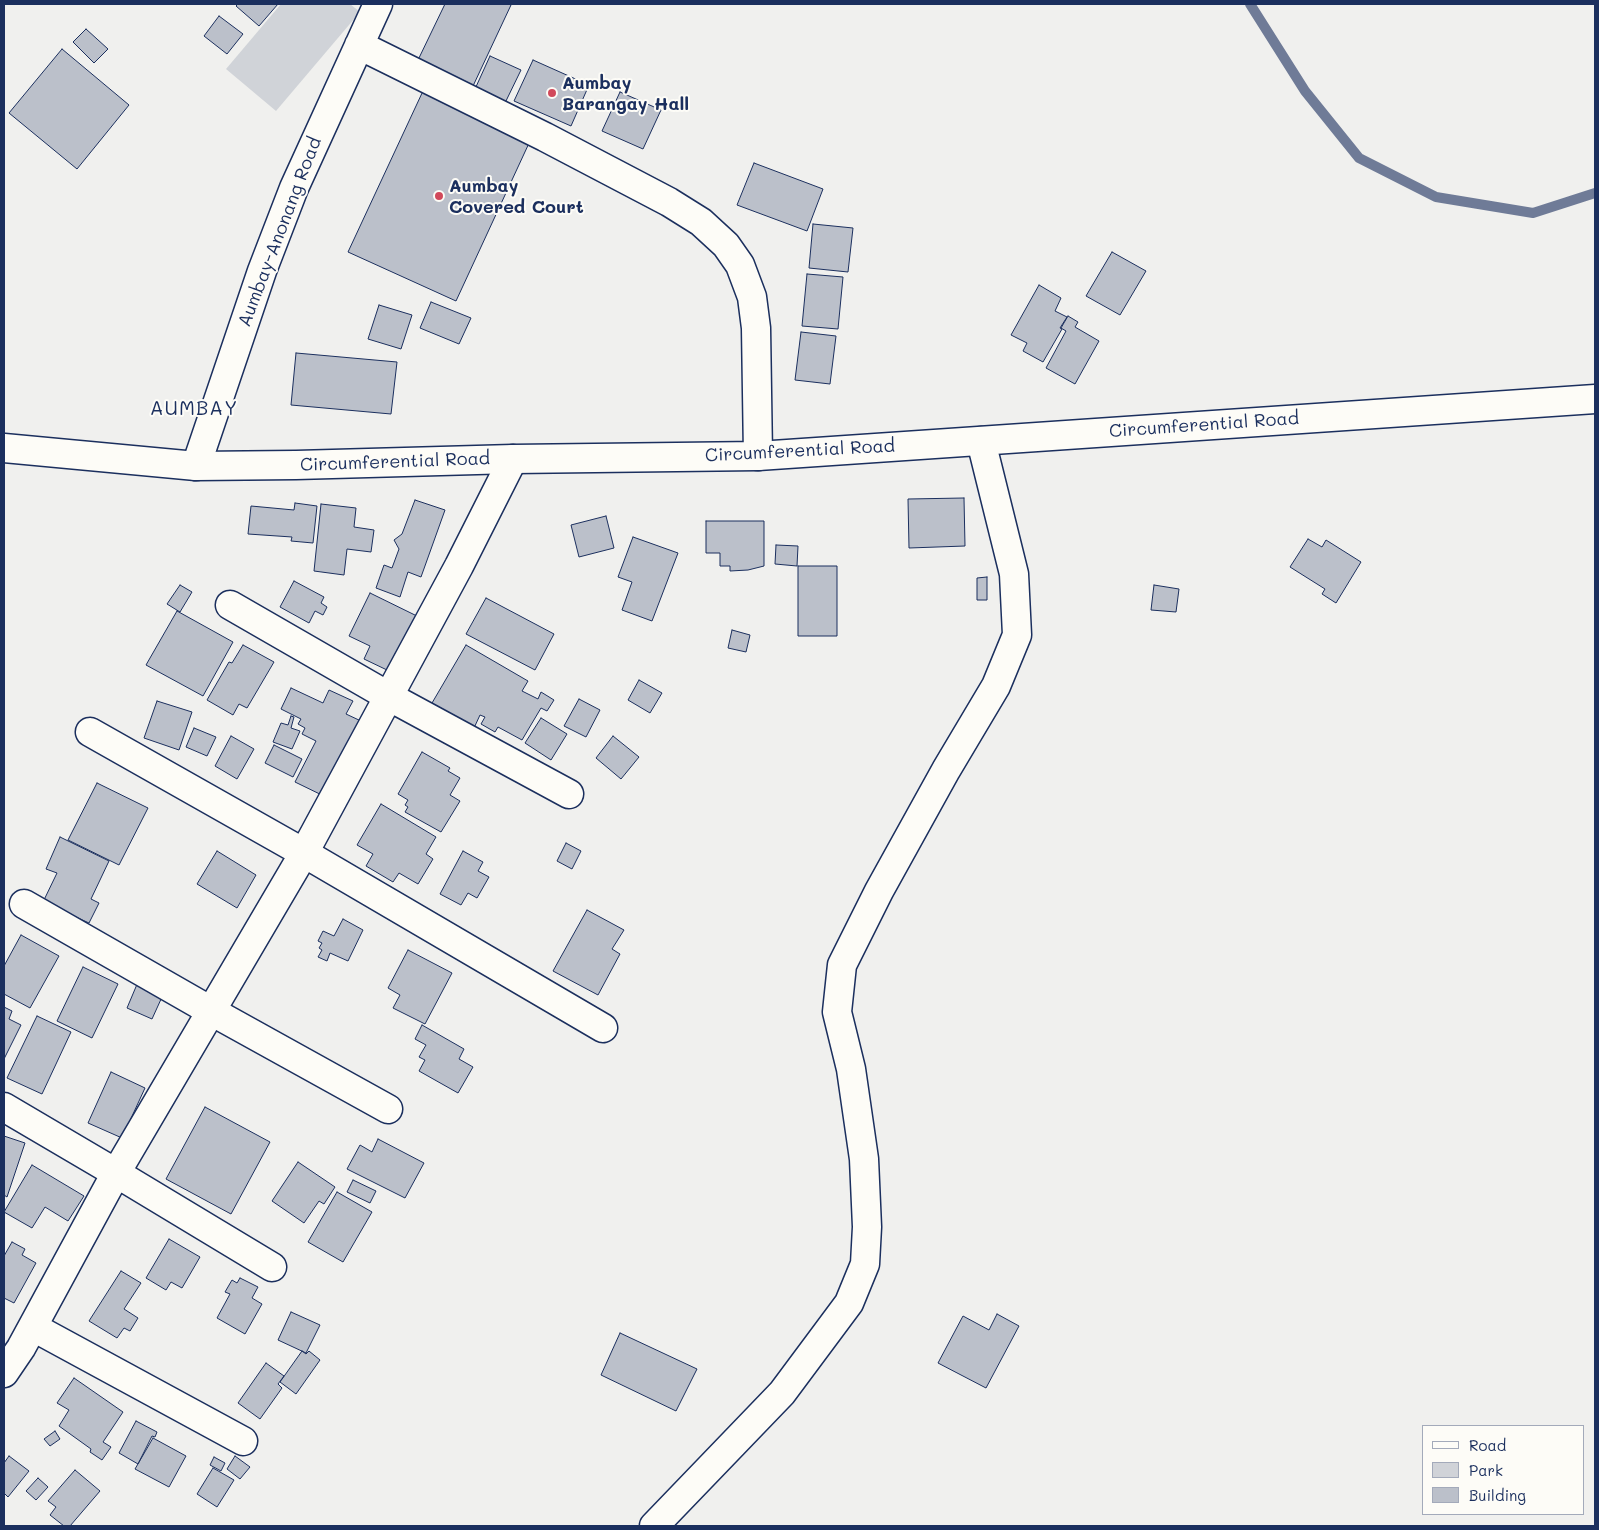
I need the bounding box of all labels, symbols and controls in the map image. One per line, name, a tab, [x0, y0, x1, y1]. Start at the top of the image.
place label: Aumbay Barangay Hall	[562, 72, 689, 115]
marker: Aumbay Barangay Hall	[546, 87, 558, 99]
street label: Aumbay-Anonang Road	[234, 134, 326, 330]
place label: Aumbay Covered Court	[449, 175, 584, 218]
marker: Aumbay Covered Court	[433, 190, 445, 202]
district label: AUMBAY	[149, 397, 239, 421]
street label: Circumferential Road	[1108, 408, 1300, 442]
street label: Circumferential Road	[704, 435, 896, 467]
street label: Circumferential Road	[300, 448, 490, 476]
legend	[1422, 1425, 1584, 1515]
text: Road	[1469, 1435, 1506, 1455]
text: Park	[1469, 1460, 1503, 1480]
text: Building	[1469, 1485, 1526, 1505]

